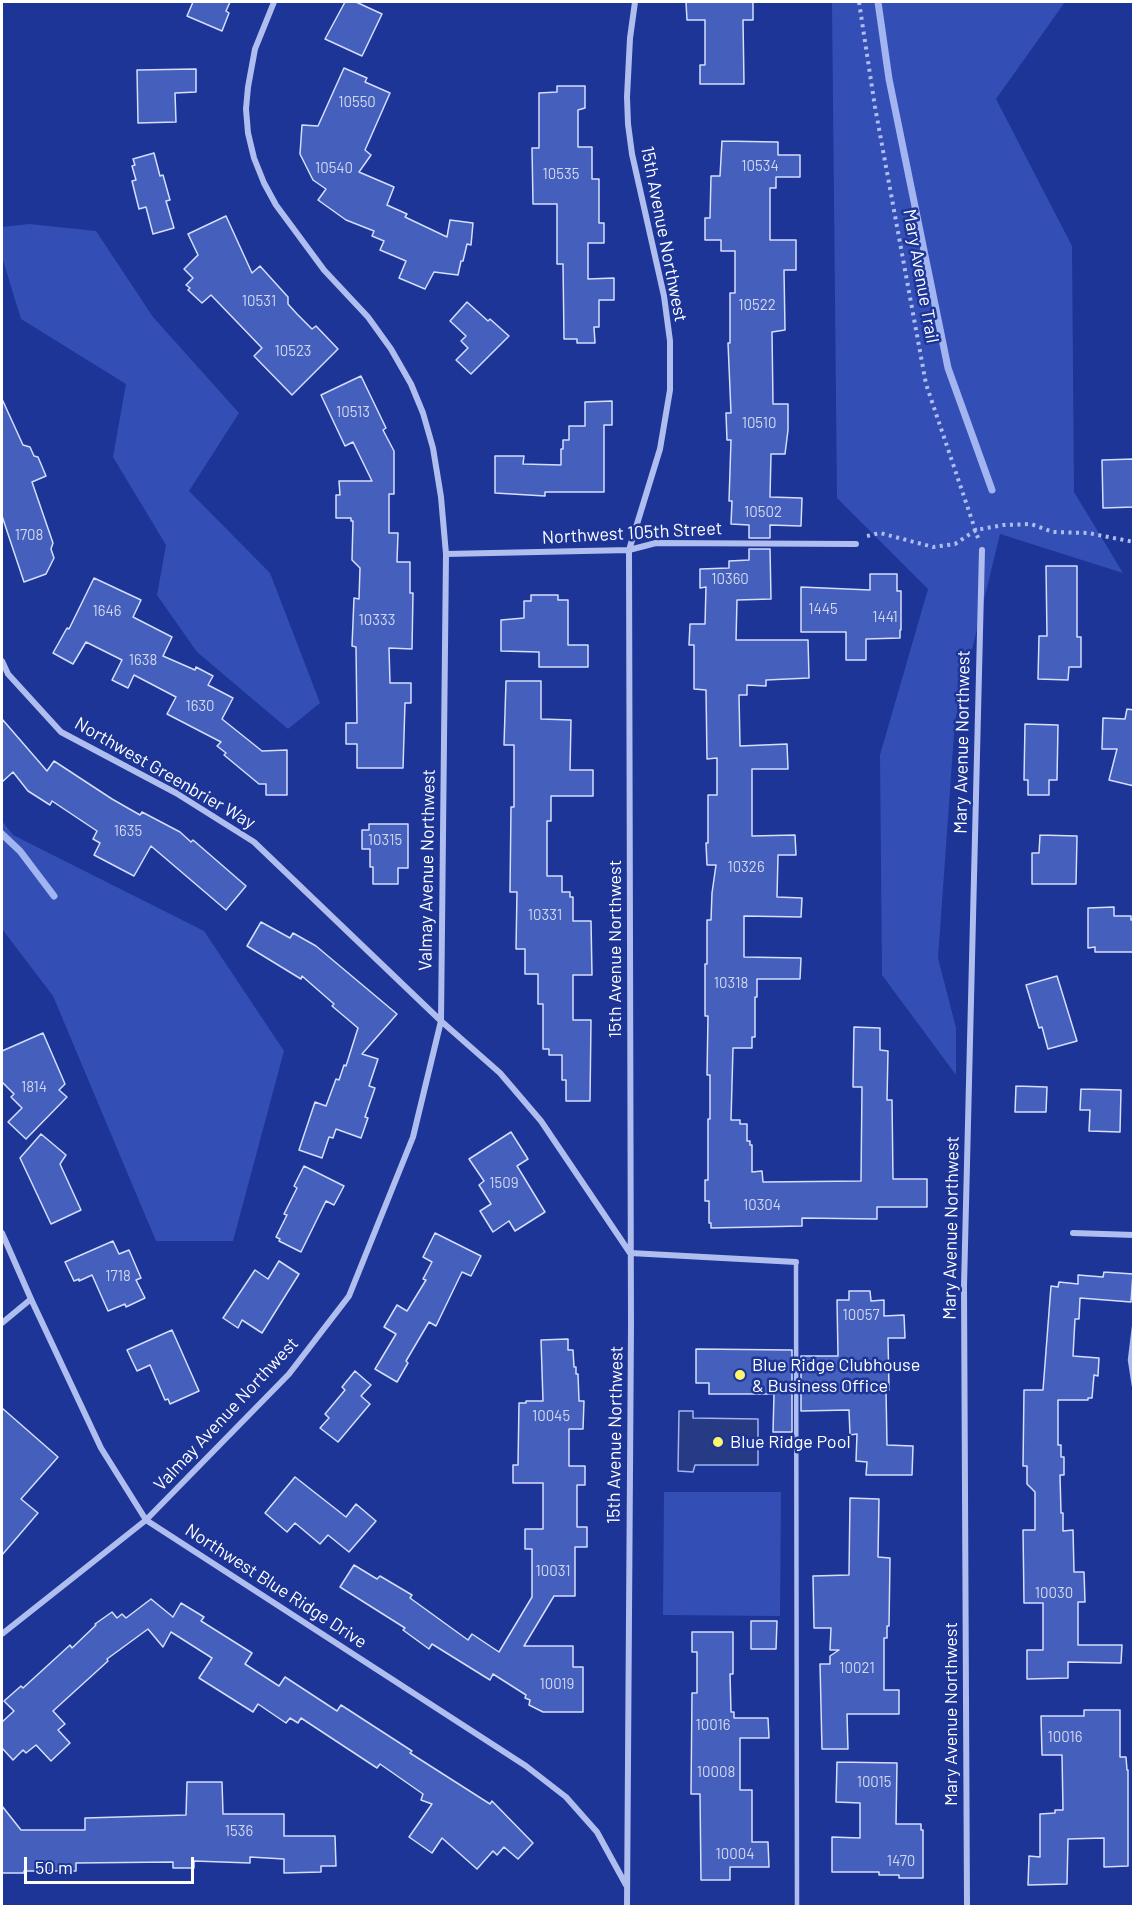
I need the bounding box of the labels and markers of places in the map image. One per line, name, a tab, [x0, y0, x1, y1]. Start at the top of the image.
place label: Blue Ridge Clubhouse & Business Office	[752, 1354, 920, 1396]
marker: Blue Ridge Clubhouse & Business Office	[733, 1368, 747, 1382]
place label: Blue Ridge Pool	[730, 1431, 851, 1453]
marker: Blue Ridge Pool	[711, 1435, 725, 1449]

